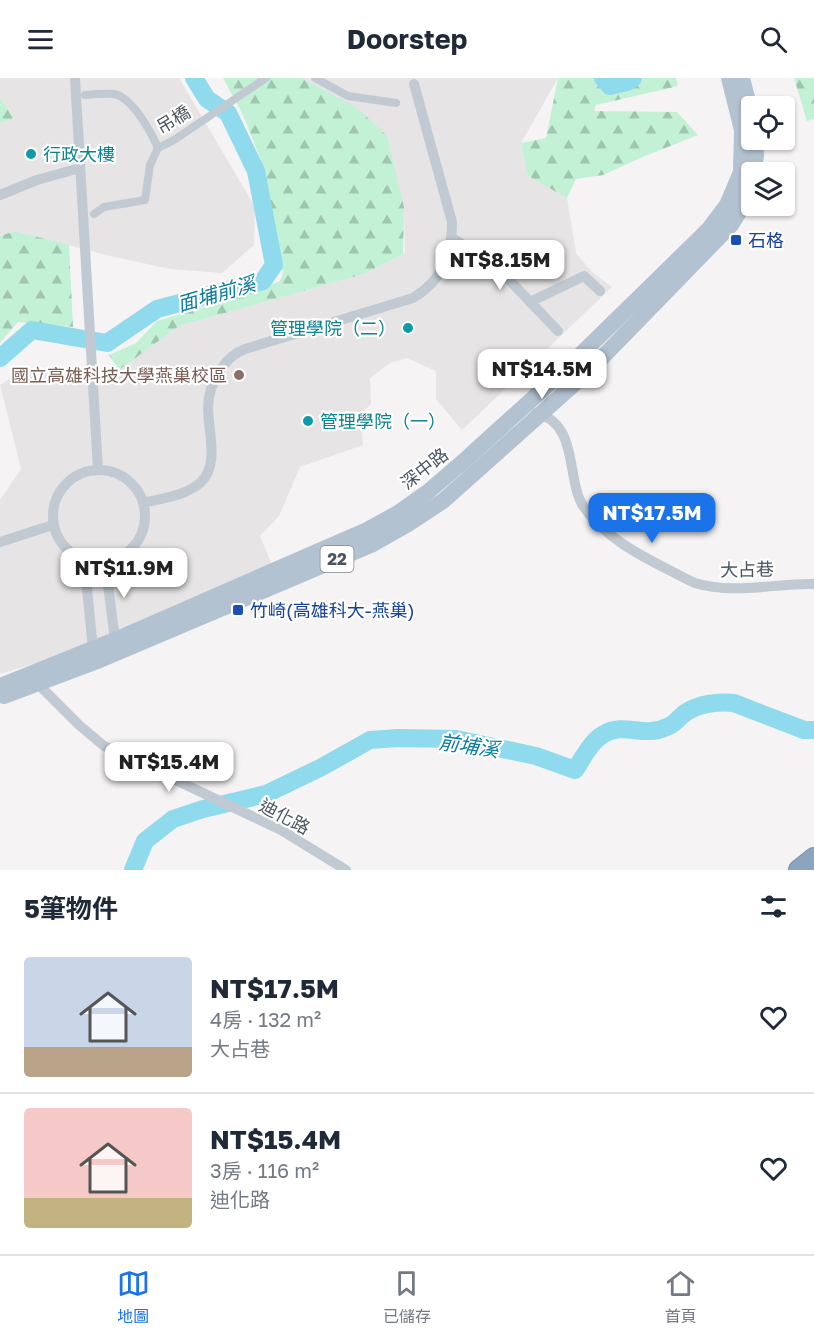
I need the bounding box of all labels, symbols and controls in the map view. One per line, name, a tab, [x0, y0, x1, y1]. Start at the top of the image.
icon: menu	[24, 23, 57, 56]
text: Doorstep	[347, 23, 467, 55]
icon: search	[757, 23, 790, 56]
map controls	[741, 96, 795, 216]
button: locate	[741, 96, 795, 150]
street label: 吊橋	[152, 100, 194, 138]
place label: 行政大樓	[43, 143, 115, 165]
marker: 行政大樓	[24, 147, 38, 161]
button: layers	[741, 162, 795, 216]
place label: 石格	[748, 229, 784, 251]
marker: 石格	[729, 233, 743, 247]
pin: NT$8.15M	[438, 240, 562, 291]
text: NT$8.15M	[449, 247, 551, 271]
water label: 面埔前溪	[174, 270, 261, 316]
place label: 管理學院（二）	[270, 317, 396, 339]
marker: 管理學院（二）	[401, 321, 415, 335]
pin: NT$14.5M	[480, 349, 604, 400]
text: NT$14.5M	[492, 356, 592, 380]
place label: 國立高雄科技大學燕巢校區	[11, 364, 227, 386]
marker: 國立高雄科技大學燕巢校區	[232, 368, 246, 382]
place label: 管理學院（一）	[320, 410, 446, 432]
marker: 管理學院（一）	[301, 414, 315, 428]
street label: 深中路	[396, 443, 452, 493]
pin: NT$17.5M	[590, 493, 714, 544]
text: NT$17.5M	[602, 500, 702, 524]
road number: 22	[320, 546, 354, 572]
pin: NT$11.9M	[62, 548, 186, 599]
text: NT$11.9M	[74, 555, 174, 579]
street label: 大占巷	[720, 558, 774, 580]
place label: 竹崎(高雄科大-燕巢)	[250, 599, 415, 621]
marker: 竹崎(高雄科大-燕巢)	[231, 603, 245, 617]
water label: 前埔溪	[438, 729, 503, 761]
pin: NT$15.4M	[107, 742, 231, 793]
text: NT$15.4M	[119, 749, 219, 773]
street label: 迪化路	[256, 794, 314, 838]
icon: filters	[757, 890, 790, 923]
text: 5筆物件	[24, 893, 118, 924]
text: NT$17.5M	[210, 973, 339, 1004]
icon: home	[72, 981, 144, 1053]
icon: heart	[757, 1001, 790, 1034]
text: 4房 · 132 m²	[210, 1007, 321, 1031]
text: 大占巷	[210, 1036, 270, 1060]
text: NT$15.4M	[210, 1124, 341, 1155]
icon: home	[72, 1132, 144, 1204]
icon: heart	[757, 1152, 790, 1185]
text: 3房 · 116 m²	[210, 1158, 319, 1182]
text: 迪化路	[210, 1187, 270, 1211]
tab: 地圖	[117, 1267, 150, 1327]
tab: 已儲存	[383, 1267, 431, 1327]
tab: 首頁	[664, 1267, 697, 1327]

